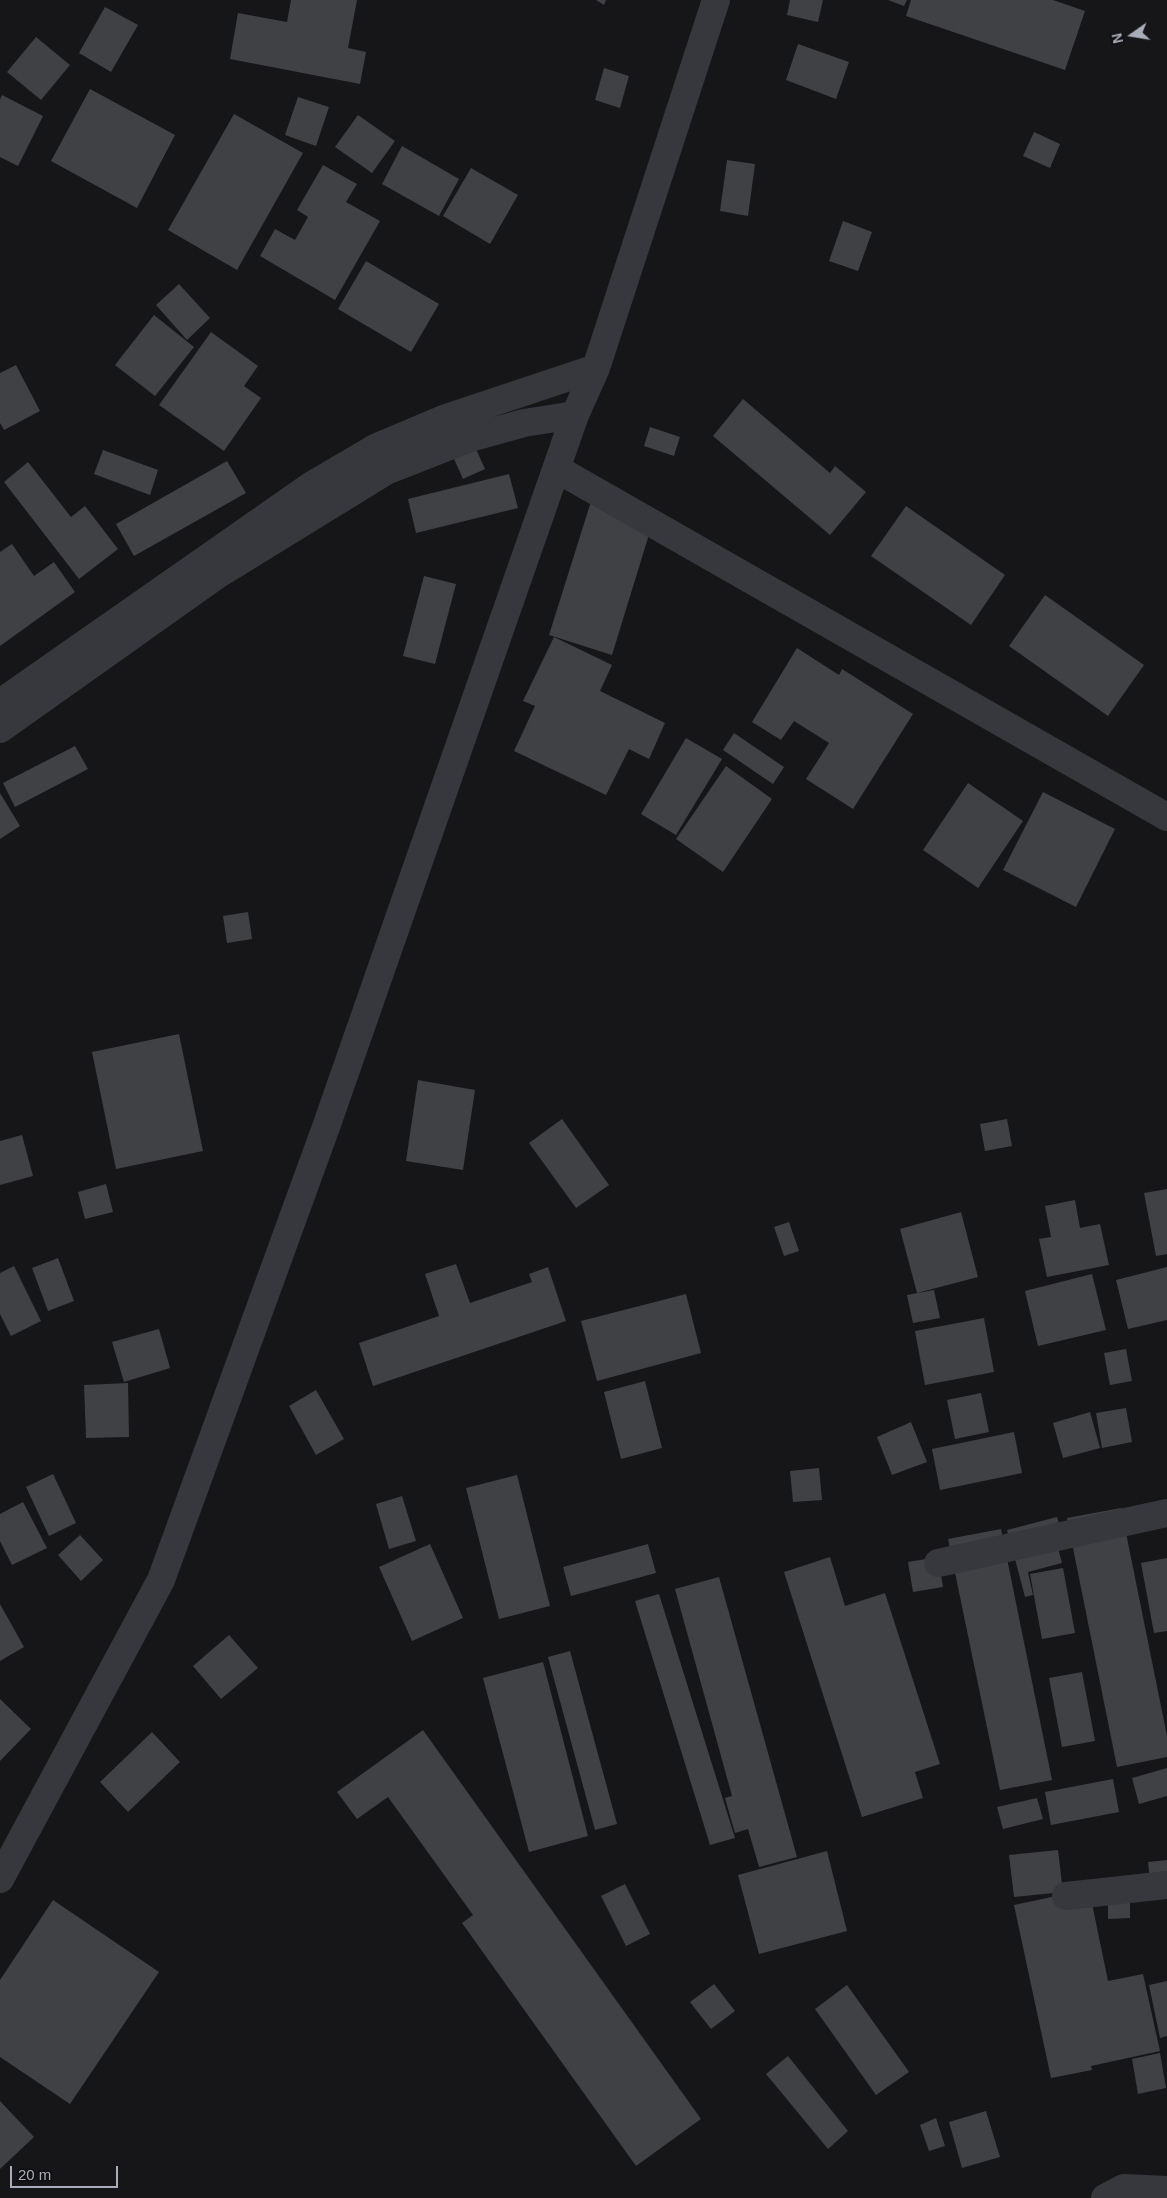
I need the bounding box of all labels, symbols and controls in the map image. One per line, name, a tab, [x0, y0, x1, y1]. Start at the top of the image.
north arrow	[1107, 10, 1157, 60]
text: N	[1108, 32, 1126, 45]
scale bar	[12, 2156, 120, 2188]
text: 20 m	[18, 2166, 51, 2183]

